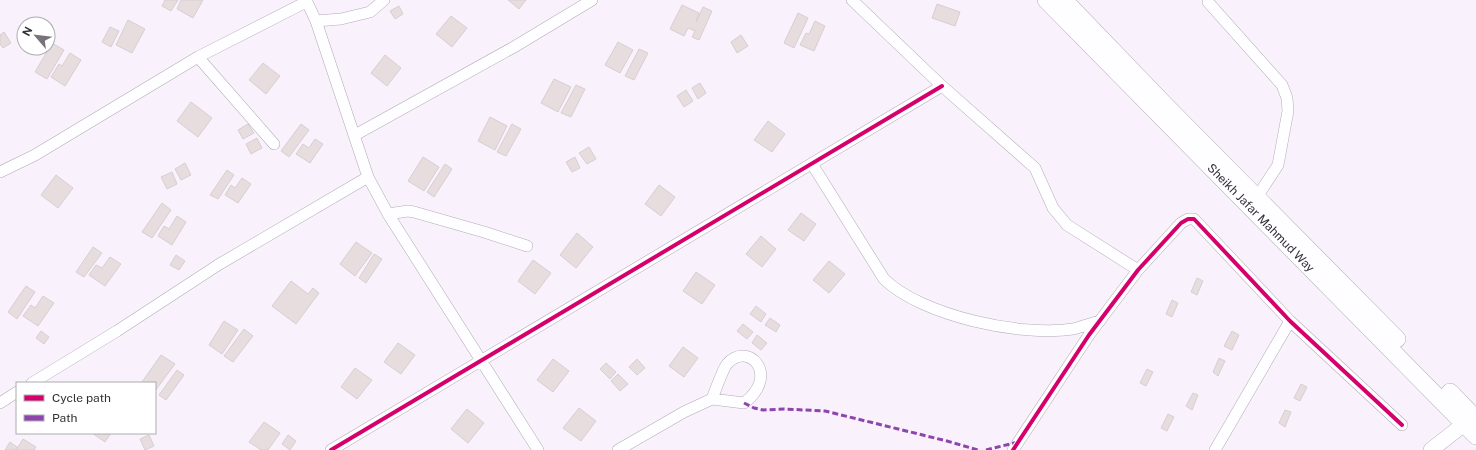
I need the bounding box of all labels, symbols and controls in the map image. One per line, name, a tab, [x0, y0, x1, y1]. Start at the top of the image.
north arrow	[16, 16, 56, 56]
text: N	[20, 25, 34, 38]
street label: Sheikh Jafar Mahmud Way	[1204, 161, 1318, 275]
legend	[16, 382, 156, 434]
text: Cycle path	[52, 391, 111, 405]
text: Path	[52, 411, 78, 425]

